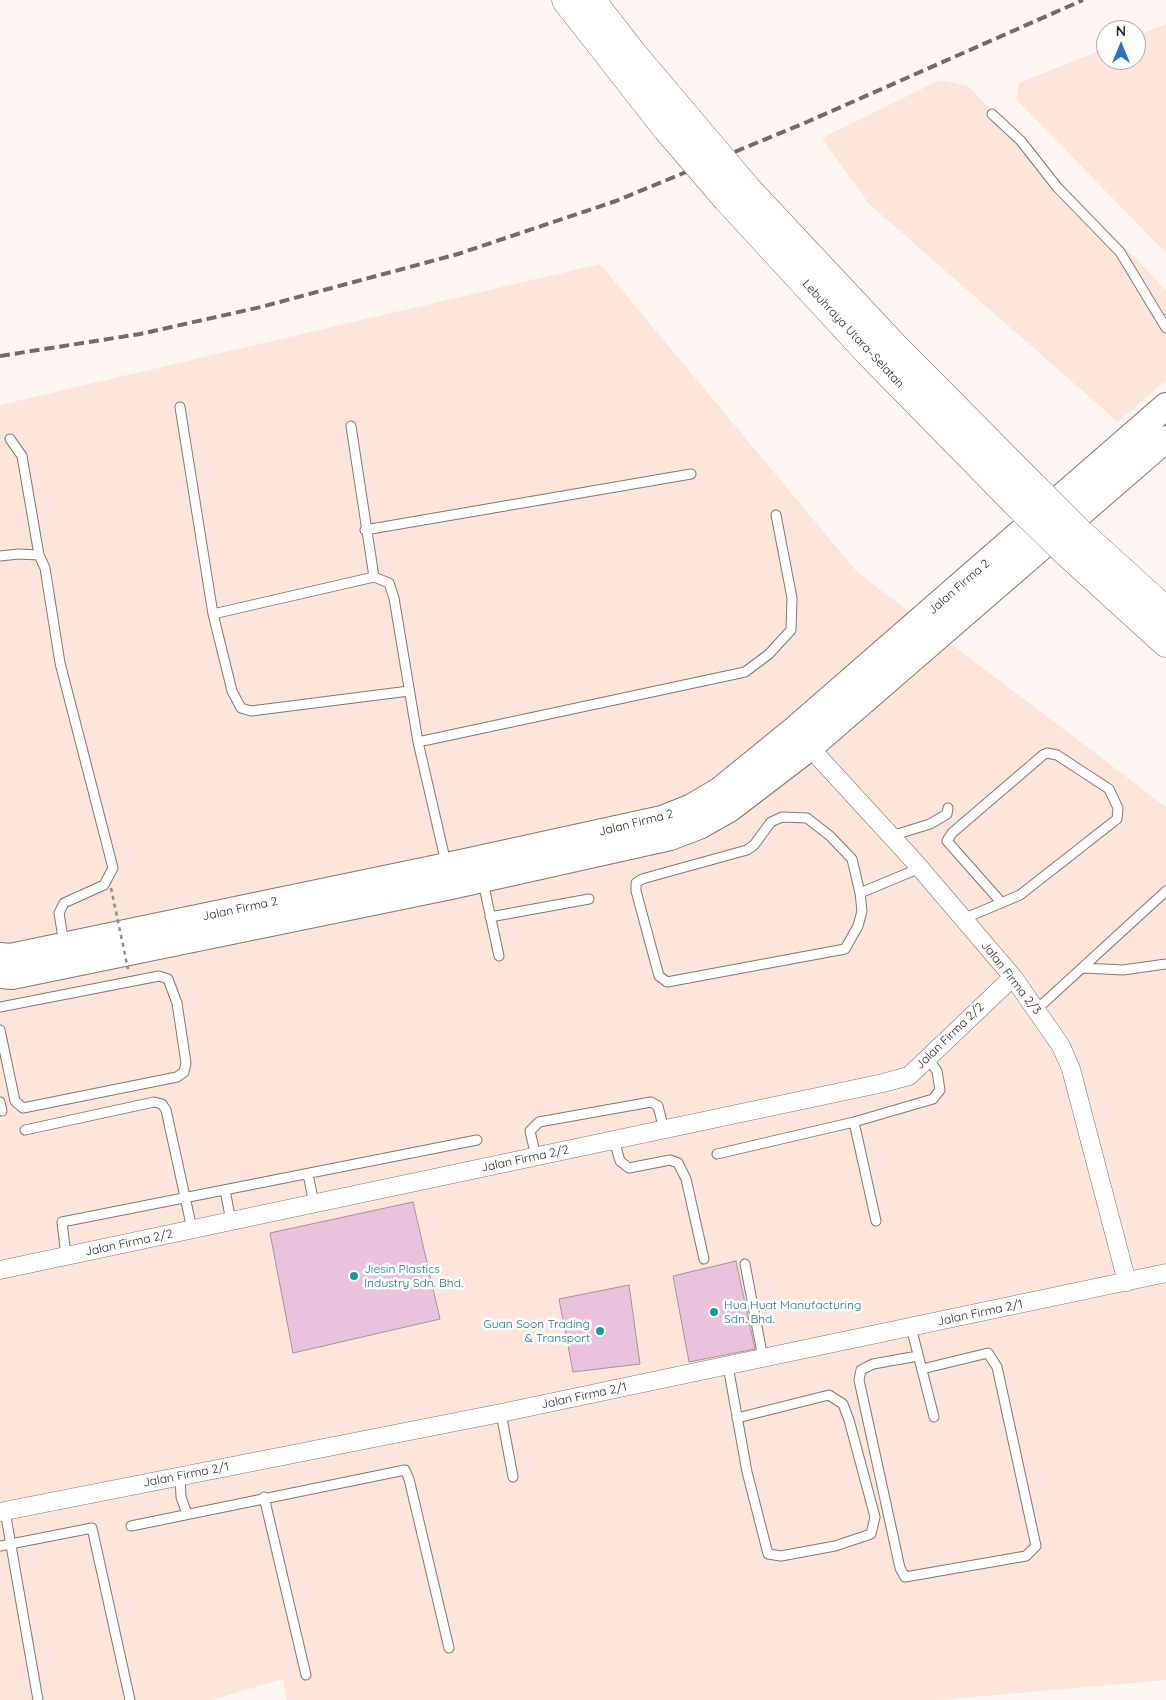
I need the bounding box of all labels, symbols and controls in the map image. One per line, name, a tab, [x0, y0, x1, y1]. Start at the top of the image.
north arrow	[1096, 20, 1146, 70]
text: N	[1116, 22, 1126, 40]
street label: Lebuhraya Utara–Selatan	[799, 277, 907, 391]
street label: Jalan Firma 2	[925, 556, 993, 618]
street label: Jalan Firma 2	[597, 807, 675, 839]
street label: Jalan Firma 2	[201, 894, 279, 924]
street label: Jalan Firma 2/3	[978, 938, 1044, 1018]
street label: Jalan Firma 2/2	[913, 1000, 987, 1072]
street label: Jalan Firma 2/2	[480, 1143, 570, 1175]
street label: Jalan Firma 2/2	[84, 1227, 174, 1259]
place label: Jiesin Plastics Industry Sdn. Bhd.	[364, 1262, 463, 1290]
marker: Jiesin Plastics Industry Sdn. Bhd.	[348, 1270, 360, 1282]
street label: Jalan Firma 2/1	[936, 1297, 1024, 1329]
place label: Hua Huat Manufacturing Sdn. Bhd.	[724, 1298, 861, 1326]
marker: Hua Huat Manufacturing Sdn. Bhd.	[708, 1306, 720, 1318]
place label: Guan Soon Trading & Transport	[483, 1317, 590, 1345]
marker: Guan Soon Trading & Transport	[594, 1325, 606, 1337]
street label: Jalan Firma 2/1	[540, 1380, 628, 1412]
street label: Jalan Firma 2/1	[142, 1460, 230, 1490]

